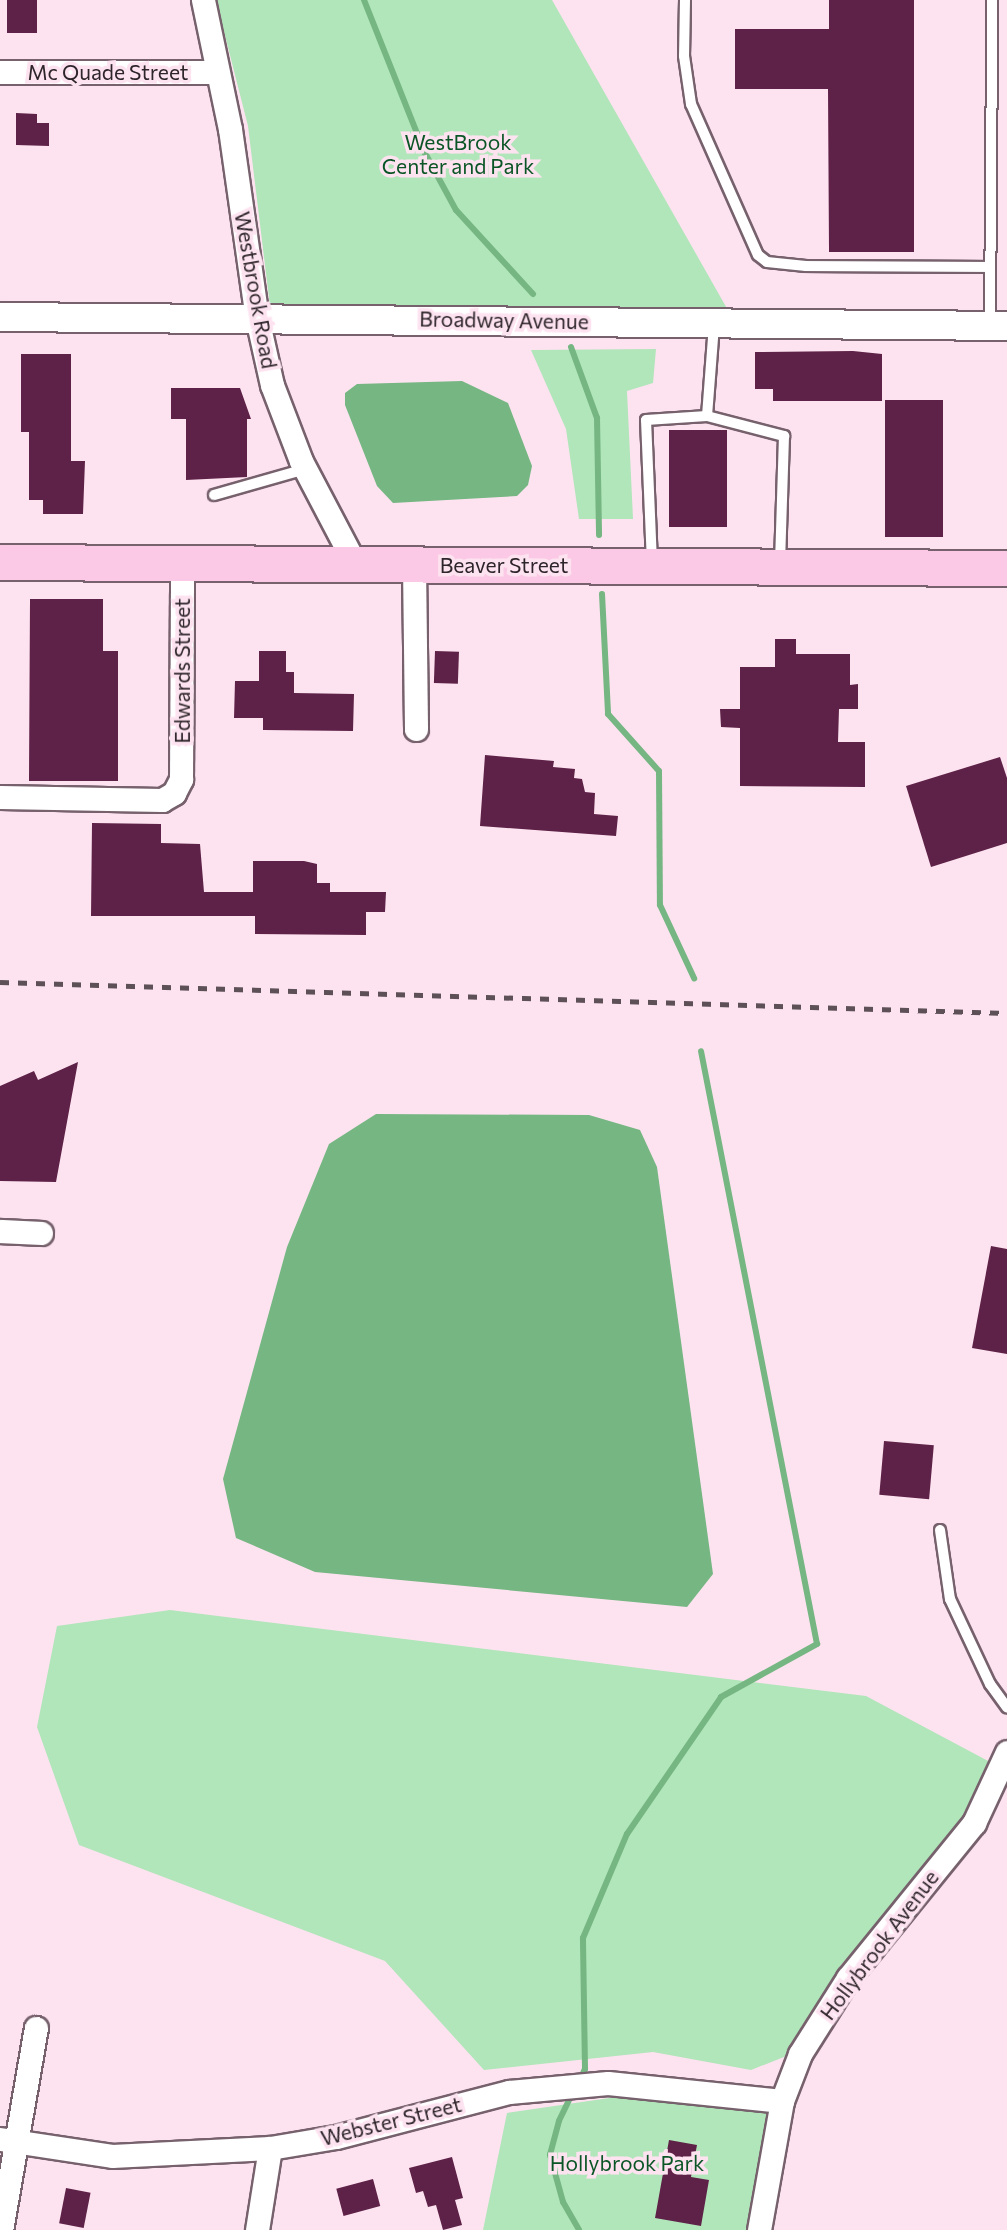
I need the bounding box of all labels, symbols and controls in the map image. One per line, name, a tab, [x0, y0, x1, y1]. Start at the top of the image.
street label: Mc Quade Street	[28, 59, 188, 85]
park label: WestBrook Center and Park	[382, 129, 534, 179]
street label: Westbrook Road	[230, 209, 282, 371]
street label: Broadway Avenue	[419, 306, 589, 334]
street label: Beaver Street	[440, 552, 568, 578]
street label: Edwards Street	[169, 598, 195, 744]
street label: Hollybrook Avenue	[815, 1865, 943, 2025]
street label: Webster Street	[318, 2091, 464, 2151]
park label: Hollybrook Park	[550, 2150, 704, 2176]

